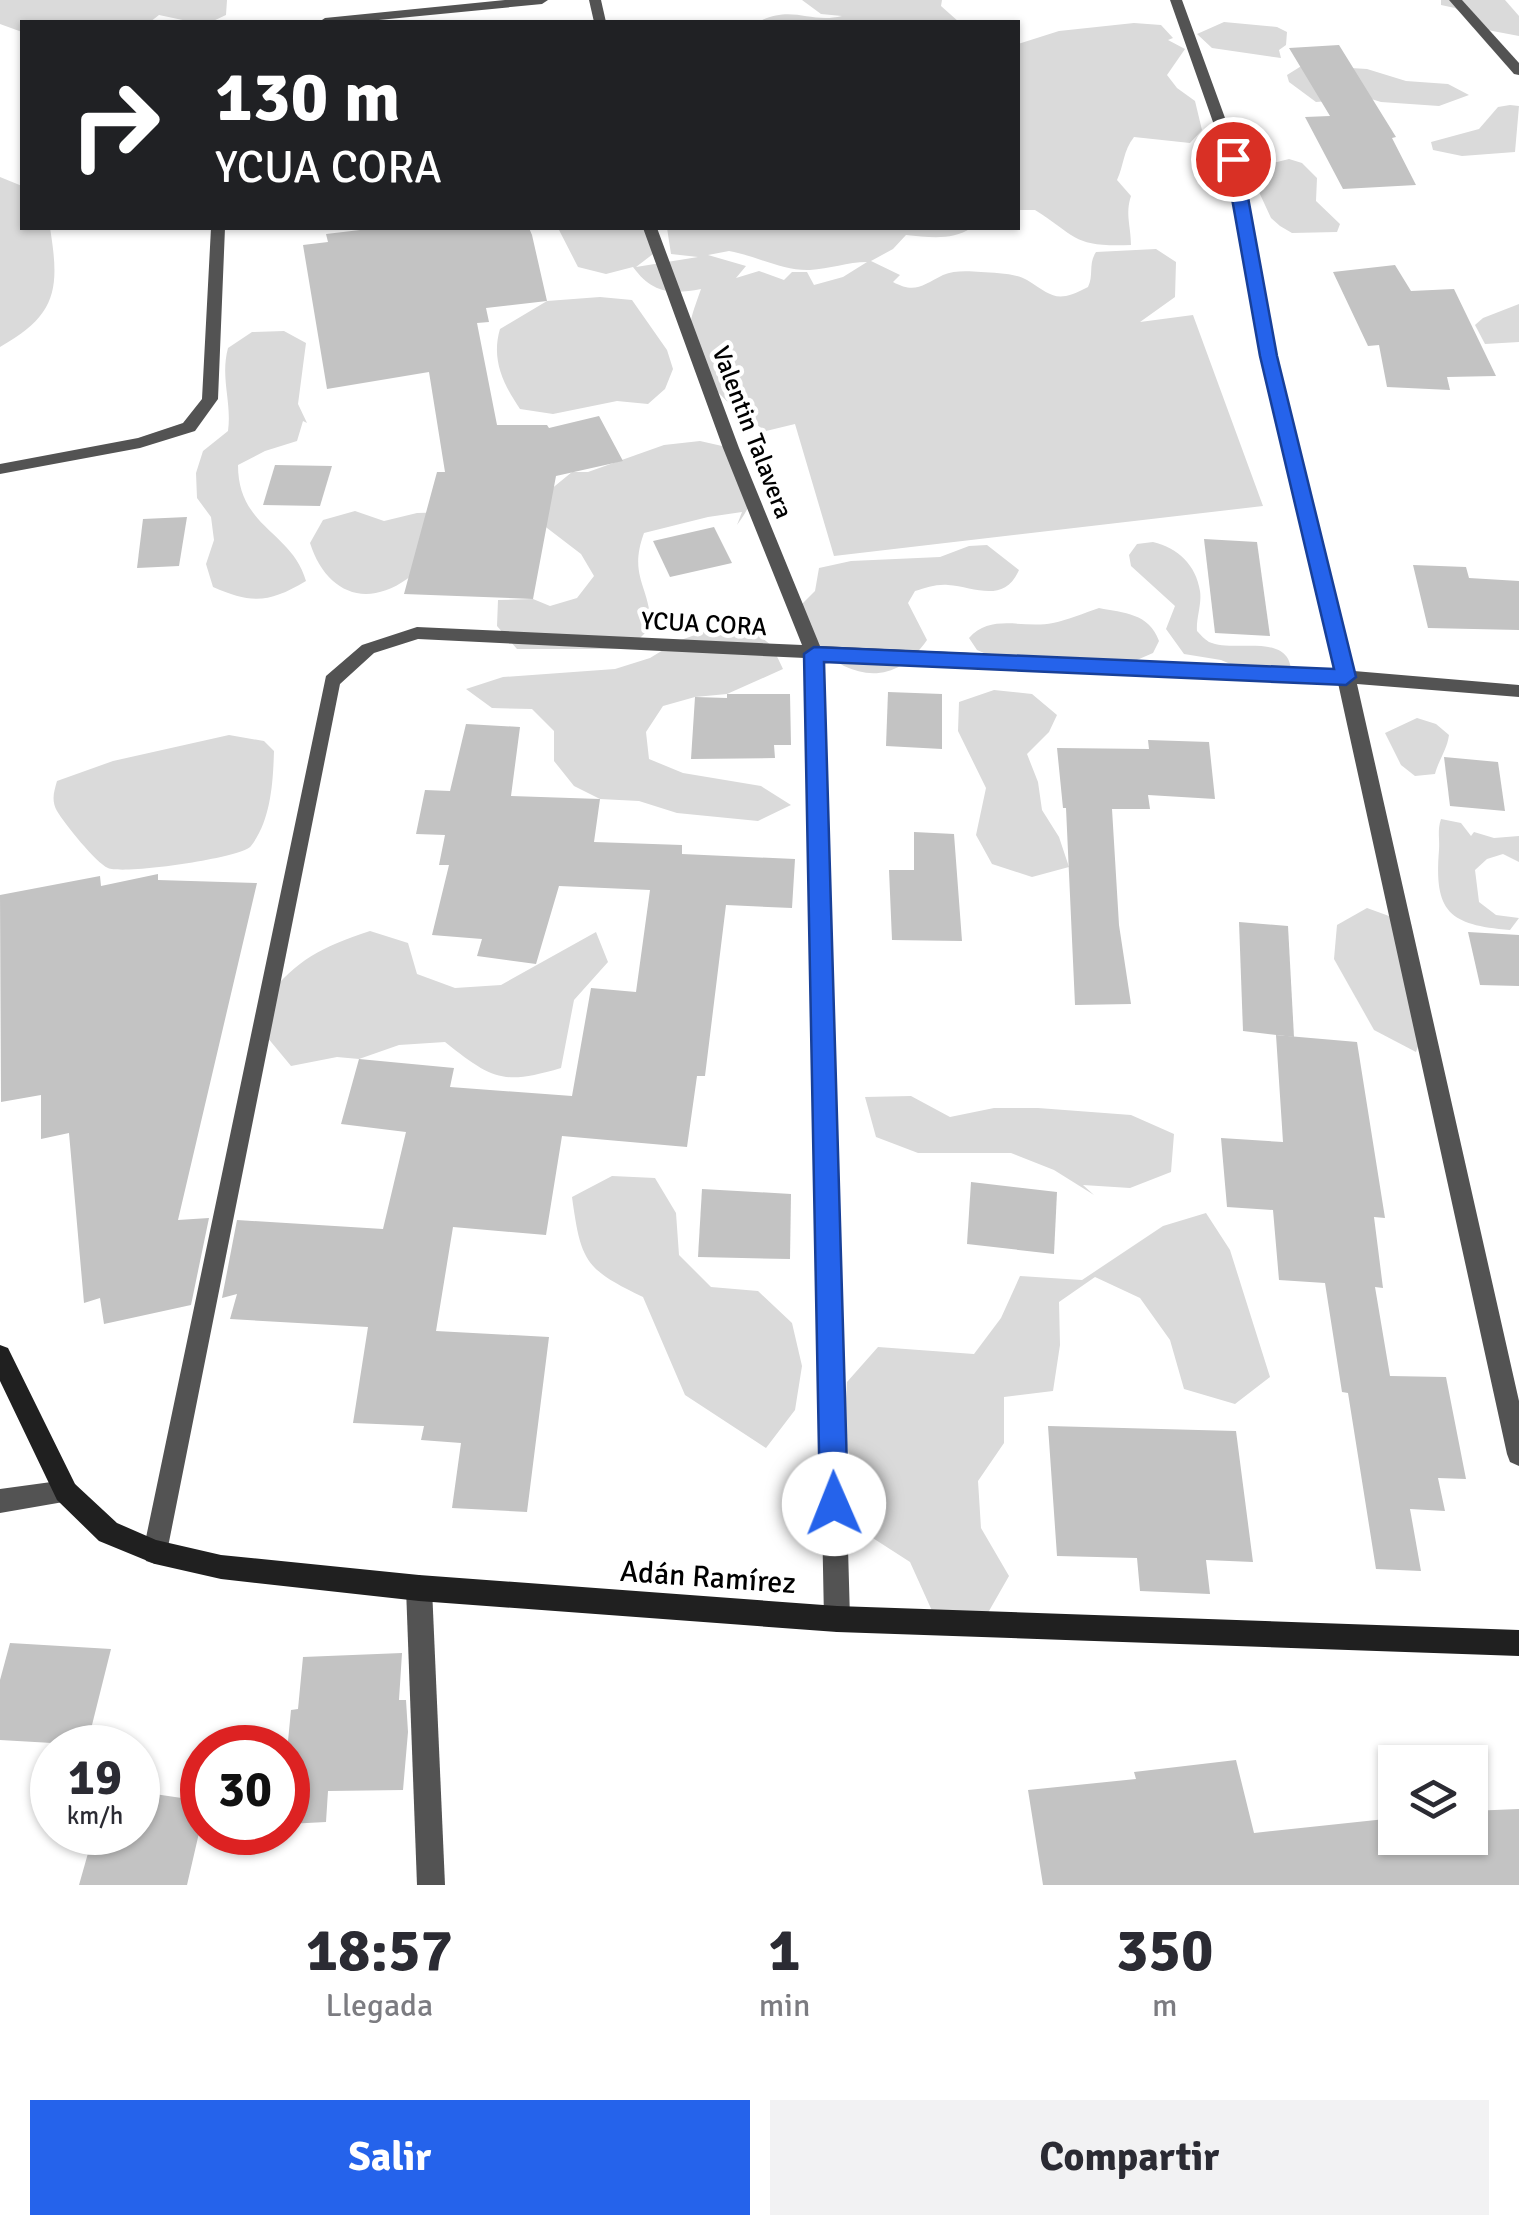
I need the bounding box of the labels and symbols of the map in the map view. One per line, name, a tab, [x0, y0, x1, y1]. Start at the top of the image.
pin	[1191, 117, 1276, 202]
street label: Valentin Talavera	[705, 342, 800, 523]
street label: YCUA CORA	[640, 605, 768, 642]
position arrow	[782, 1452, 886, 1556]
street label: Adán Ramírez	[619, 1553, 797, 1602]
speed limit sign: 30	[180, 1725, 310, 1855]

